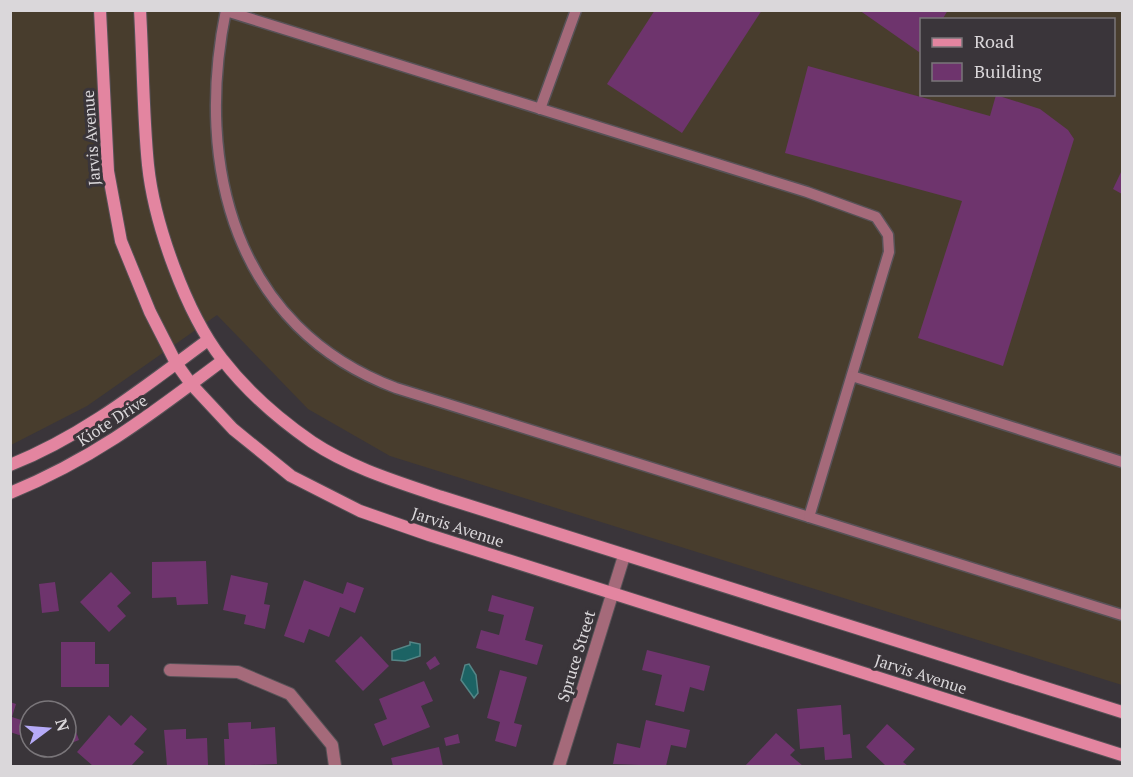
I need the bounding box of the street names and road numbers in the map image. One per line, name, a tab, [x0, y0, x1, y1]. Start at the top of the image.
street label: Jarvis Avenue	[77, 89, 105, 187]
street label: Kiote Drive	[73, 389, 151, 451]
street label: Jarvis Avenue	[409, 502, 507, 552]
street label: Spruce Street	[552, 607, 600, 705]
street label: Jarvis Avenue	[872, 649, 970, 699]

